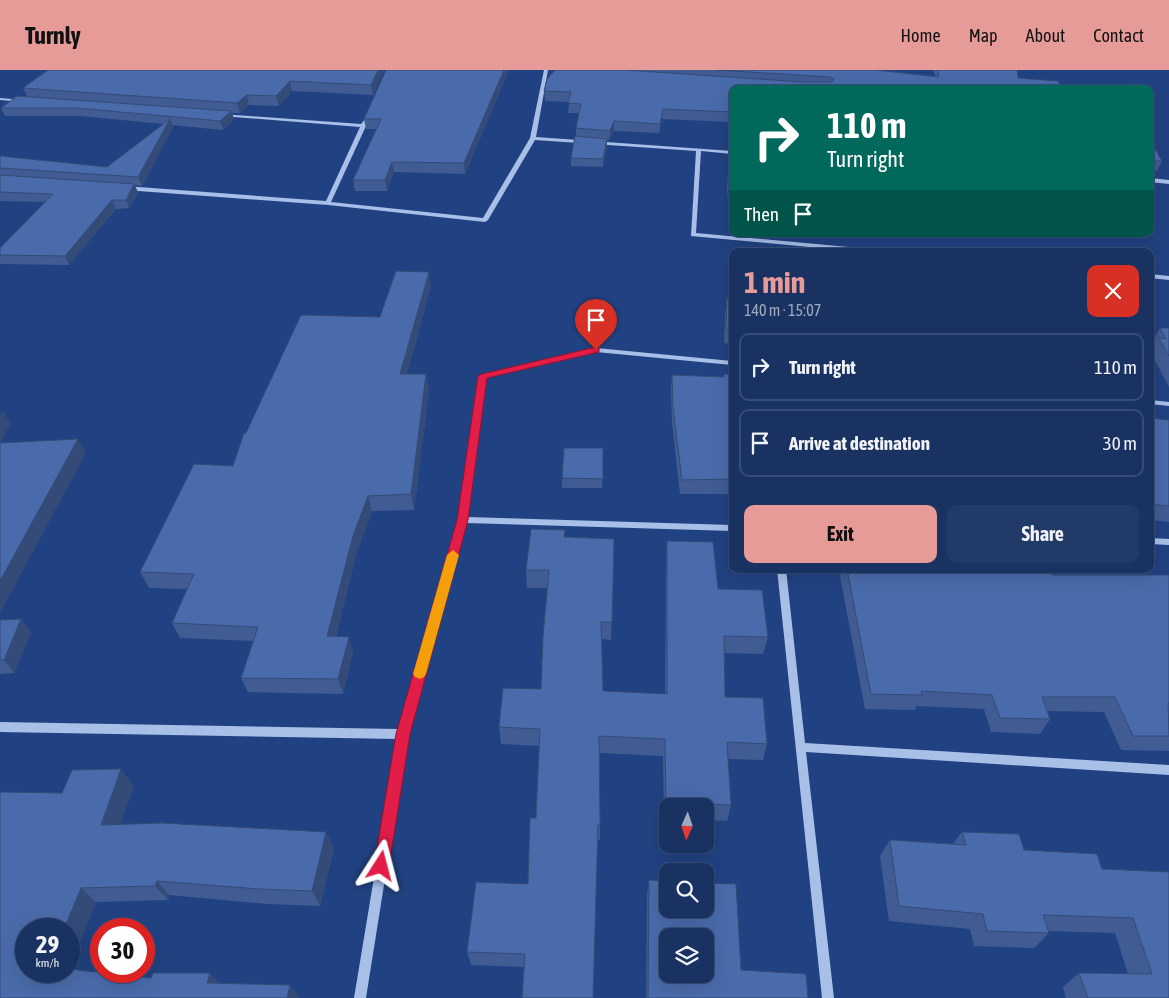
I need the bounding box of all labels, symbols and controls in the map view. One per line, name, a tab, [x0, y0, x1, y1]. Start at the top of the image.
text: Turnly	[25, 22, 81, 49]
text: Home	[901, 25, 941, 46]
text: Map	[969, 25, 998, 46]
text: About	[1026, 25, 1065, 46]
text: Contact	[1093, 25, 1144, 46]
icon: right	[744, 105, 809, 170]
text: 110 m	[827, 105, 906, 145]
text: Turn right	[827, 146, 904, 172]
icon: arrive	[789, 200, 817, 228]
text: Then	[744, 203, 779, 225]
text: 1 min	[744, 265, 805, 299]
button: close	[1087, 265, 1139, 317]
pin	[575, 299, 617, 350]
text: 140 m · 15:07	[744, 301, 821, 319]
icon: arrive	[582, 306, 610, 334]
icon: right	[746, 353, 774, 381]
text: Turn right	[789, 356, 856, 378]
text: 110 m	[1094, 356, 1137, 378]
icon: arrive	[746, 429, 774, 457]
text: Arrive at destination	[789, 432, 930, 454]
text: 30 m	[1103, 432, 1137, 454]
button: Exit	[744, 505, 937, 563]
button: Share	[947, 505, 1139, 563]
north arrow	[659, 798, 714, 852]
map controls	[659, 798, 714, 983]
position arrow	[354, 839, 406, 891]
button: search	[659, 863, 714, 918]
speed limit sign: 30	[90, 918, 155, 983]
button: layers	[659, 928, 714, 983]
text: 29	[36, 930, 59, 958]
text: km/h	[36, 956, 59, 970]

